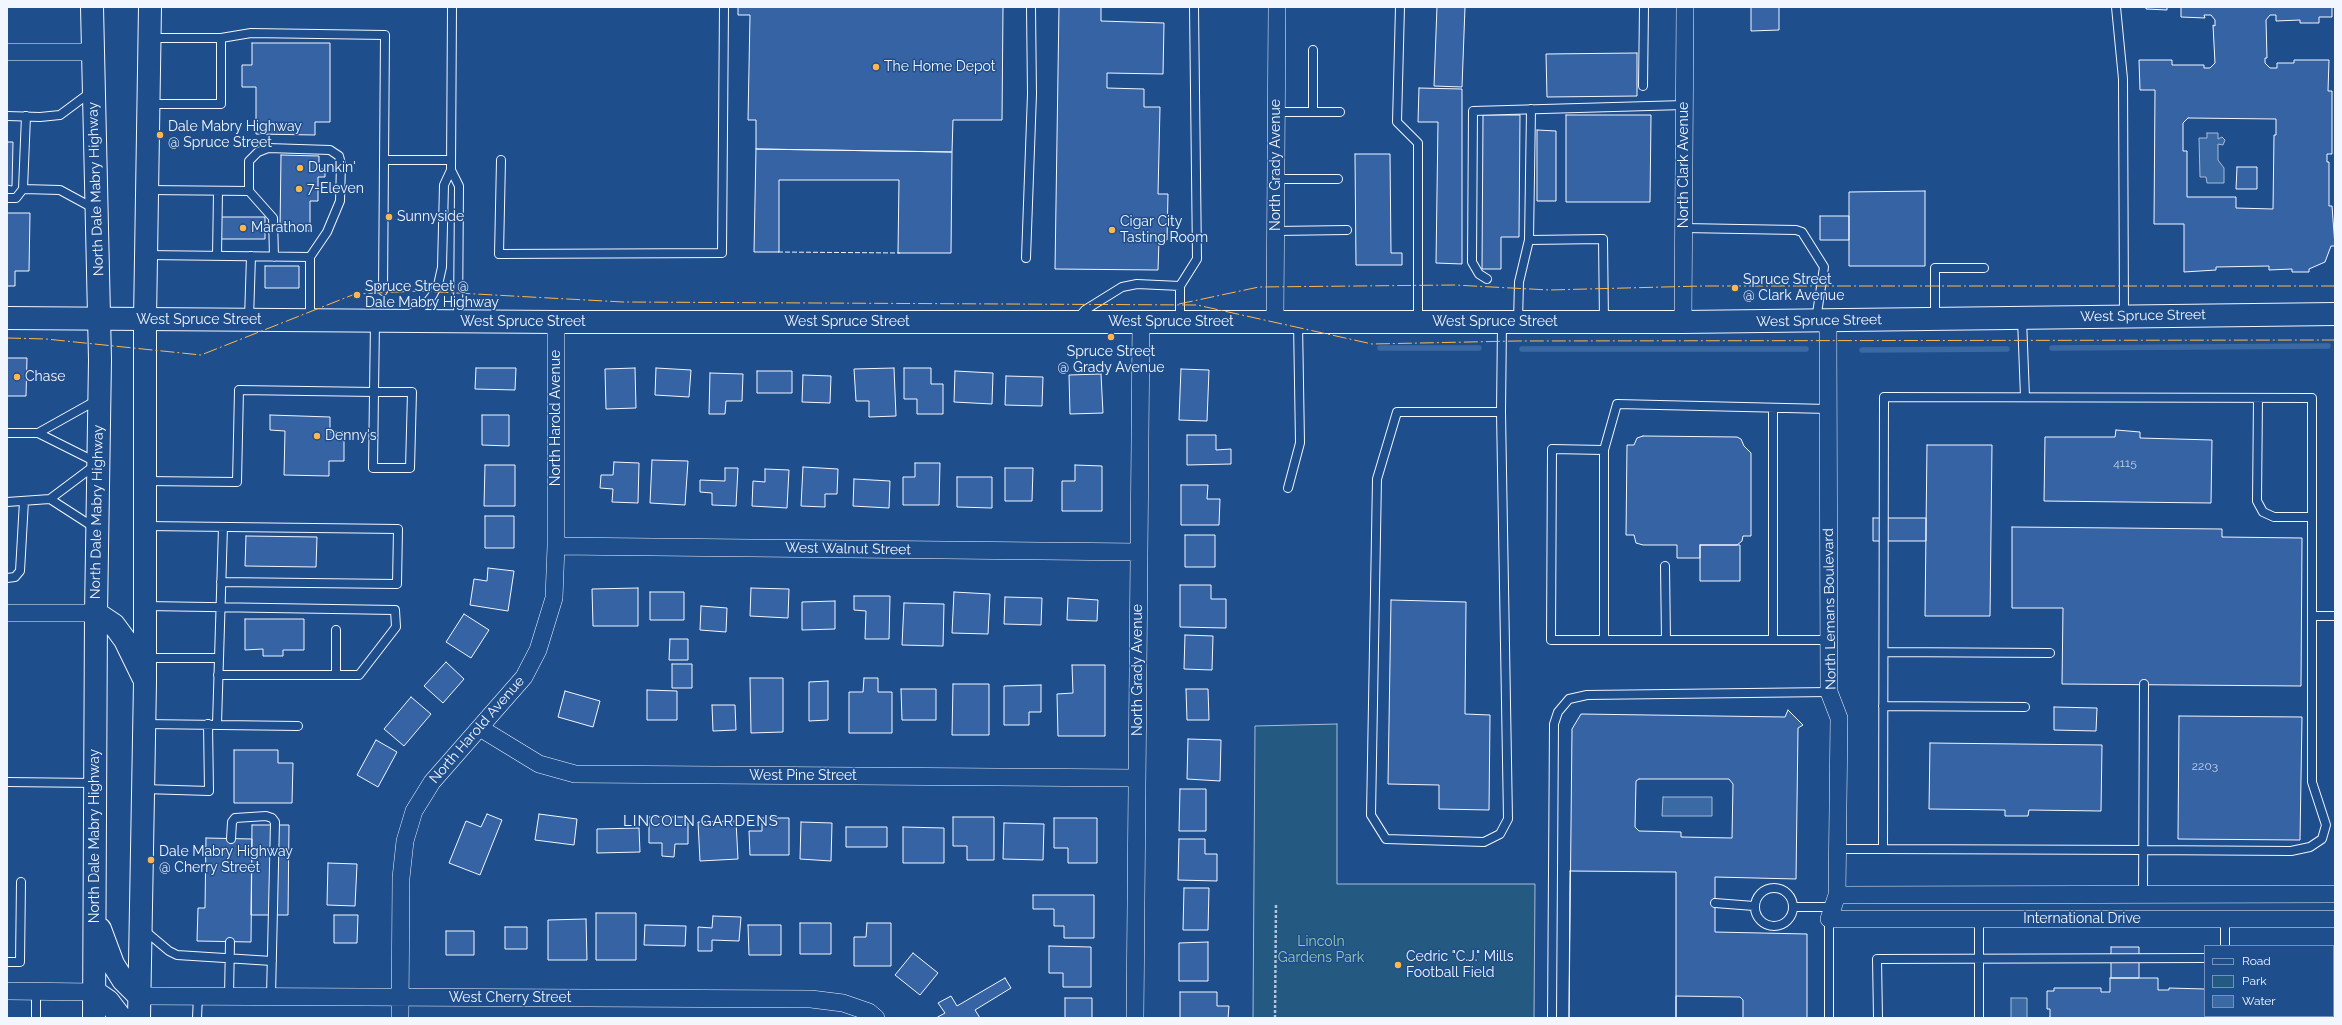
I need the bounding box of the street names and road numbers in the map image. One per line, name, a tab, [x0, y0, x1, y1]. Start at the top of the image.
street label: North Grady Avenue	[1268, 99, 1284, 231]
street label: North Dale Mabry Highway	[85, 102, 107, 276]
street label: North Clark Avenue	[1676, 102, 1692, 228]
street label: West Spruce Street	[2080, 307, 2206, 325]
street label: West Spruce Street	[136, 312, 262, 328]
street label: West Spruce Street	[1756, 312, 1882, 330]
street label: West Spruce Street	[460, 314, 586, 330]
street label: West Spruce Street	[784, 314, 910, 330]
street label: West Spruce Street	[1108, 314, 1234, 330]
street label: West Spruce Street	[1432, 314, 1558, 330]
street label: North Harold Avenue	[548, 350, 564, 486]
street label: North Dale Mabry Highway	[87, 425, 107, 599]
street label: North Lemans Boulevard	[1820, 528, 1840, 690]
street label: West Walnut Street	[785, 540, 911, 558]
street label: North Grady Avenue	[1130, 604, 1146, 736]
street label: North Harold Avenue	[426, 673, 528, 787]
street label: North Dale Mabry Highway	[87, 749, 103, 923]
street label: West Pine Street	[749, 768, 857, 784]
street label: International Drive	[2023, 911, 2141, 927]
street label: West Cherry Street	[449, 990, 571, 1006]

